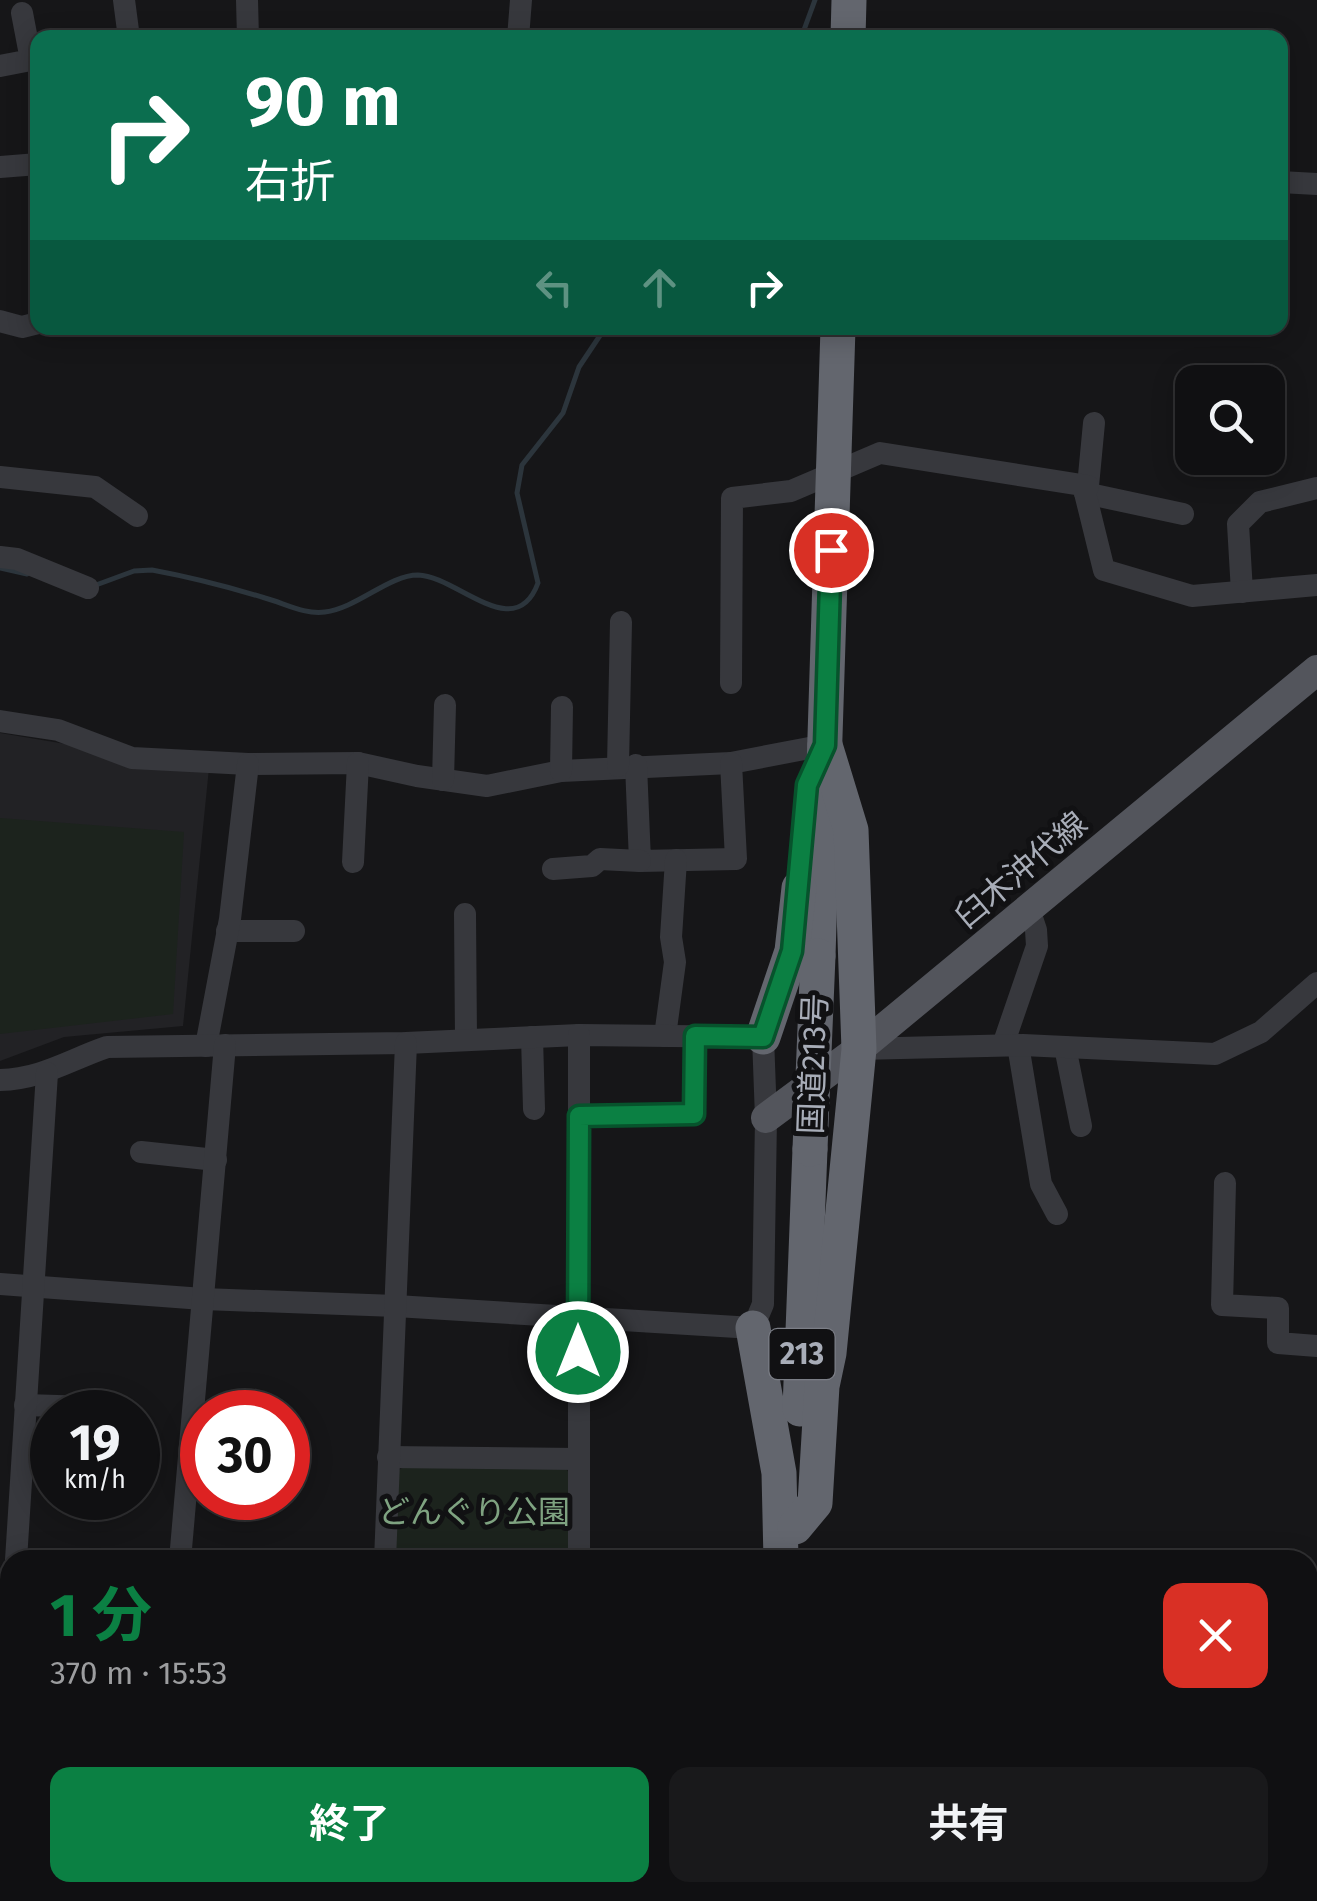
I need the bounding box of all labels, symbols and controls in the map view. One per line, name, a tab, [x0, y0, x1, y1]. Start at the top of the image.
text: 90 m	[245, 60, 401, 144]
icon: right	[80, 70, 210, 200]
text: 右折	[245, 155, 335, 209]
icon: left	[527, 260, 582, 315]
icon: ahead	[632, 260, 687, 315]
icon: right	[737, 260, 792, 315]
map controls	[1175, 365, 1285, 475]
button: search	[1175, 365, 1285, 475]
pin	[789, 508, 874, 593]
icon: arrive	[804, 523, 859, 578]
street label: 臼木沖代線	[947, 804, 1095, 936]
street label: 国道213号	[792, 993, 834, 1135]
position arrow	[526, 1300, 630, 1404]
road number: 213	[770, 1329, 834, 1379]
speed limit sign: 30	[180, 1390, 310, 1520]
text: 19	[69, 1413, 121, 1473]
text: km/h	[64, 1465, 126, 1495]
park label: どんぐり公園	[378, 1493, 570, 1531]
text: 1 分	[50, 1580, 152, 1652]
button: close	[1163, 1583, 1268, 1688]
text: 370 m · 15:53	[50, 1654, 228, 1692]
button: 終了	[50, 1767, 649, 1882]
button: 共有	[669, 1767, 1268, 1882]

